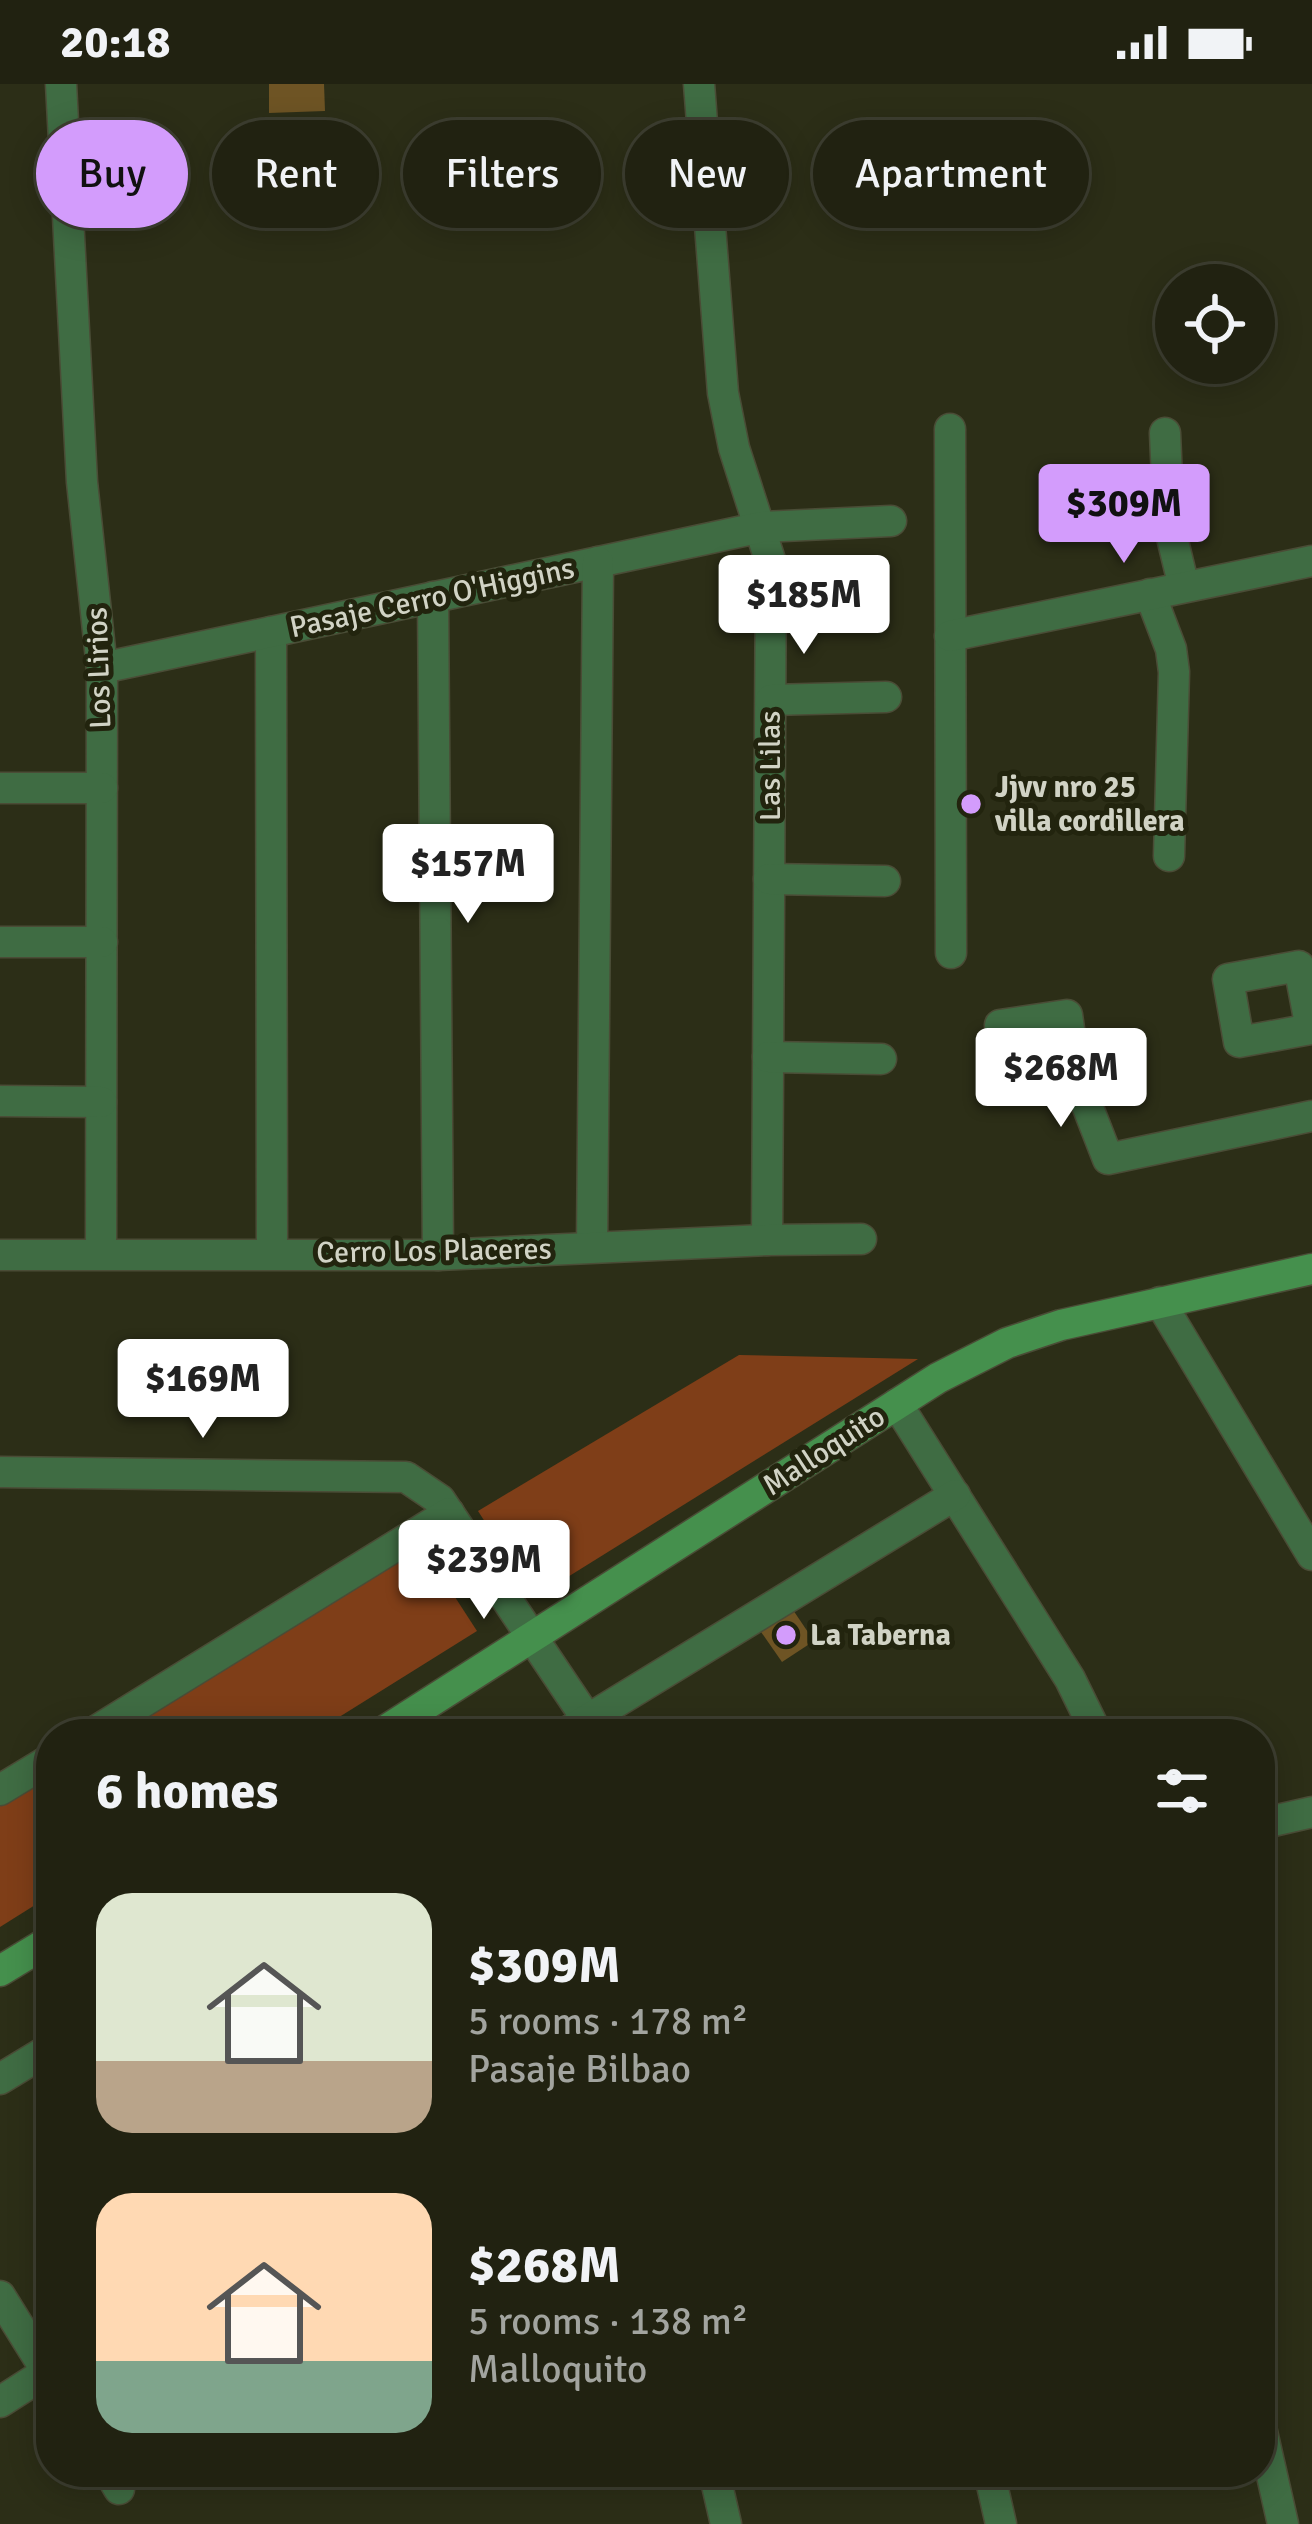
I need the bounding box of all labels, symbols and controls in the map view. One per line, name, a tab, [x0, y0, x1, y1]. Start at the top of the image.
text: 20:18	[60, 15, 170, 70]
chip: Buy	[36, 120, 188, 228]
chip: Rent	[212, 120, 379, 228]
chip: Filters	[403, 120, 601, 228]
chip: New	[625, 120, 789, 228]
chip: Apartment	[813, 120, 1089, 228]
map controls	[1155, 264, 1275, 384]
button: locate	[1155, 264, 1275, 384]
pin: $309M	[1040, 464, 1208, 566]
text: $309M	[1066, 479, 1182, 527]
street label: Pasaje Cerro O'Higgins	[286, 550, 578, 646]
pin: $185M	[720, 555, 888, 657]
text: $185M	[746, 570, 862, 618]
street label: Los Lirios	[78, 606, 120, 730]
street label: Las Lilas	[752, 711, 789, 821]
place label: Jjvv nro 25 villa cordillera	[994, 769, 1185, 840]
marker: Jjvv nro 25 villa cordillera	[958, 791, 984, 817]
pin: $157M	[384, 824, 552, 926]
text: $157M	[410, 839, 526, 887]
pin: $268M	[977, 1028, 1145, 1130]
text: $268M	[1003, 1043, 1119, 1091]
street label: Cerro Los Placeres	[316, 1230, 552, 1272]
pin: $169M	[119, 1339, 287, 1441]
text: $169M	[145, 1354, 261, 1402]
street label: Malloquito	[756, 1398, 892, 1504]
pin: $239M	[400, 1520, 568, 1622]
text: $239M	[426, 1535, 542, 1583]
place label: La Taberna	[810, 1617, 951, 1654]
marker: La Taberna	[773, 1622, 799, 1648]
icon: filters	[1149, 1758, 1215, 1824]
text: 6 homes	[96, 1760, 278, 1823]
text: $309M	[468, 1934, 621, 1997]
icon: home	[192, 1941, 336, 2085]
text: 5 rooms · 178 m²	[468, 1997, 748, 2045]
text: Pasaje Bilbao	[468, 2045, 691, 2093]
text: $268M	[468, 2234, 621, 2297]
icon: home	[192, 2241, 336, 2385]
text: 5 rooms · 138 m²	[468, 2297, 748, 2345]
text: Malloquito	[468, 2345, 647, 2393]

